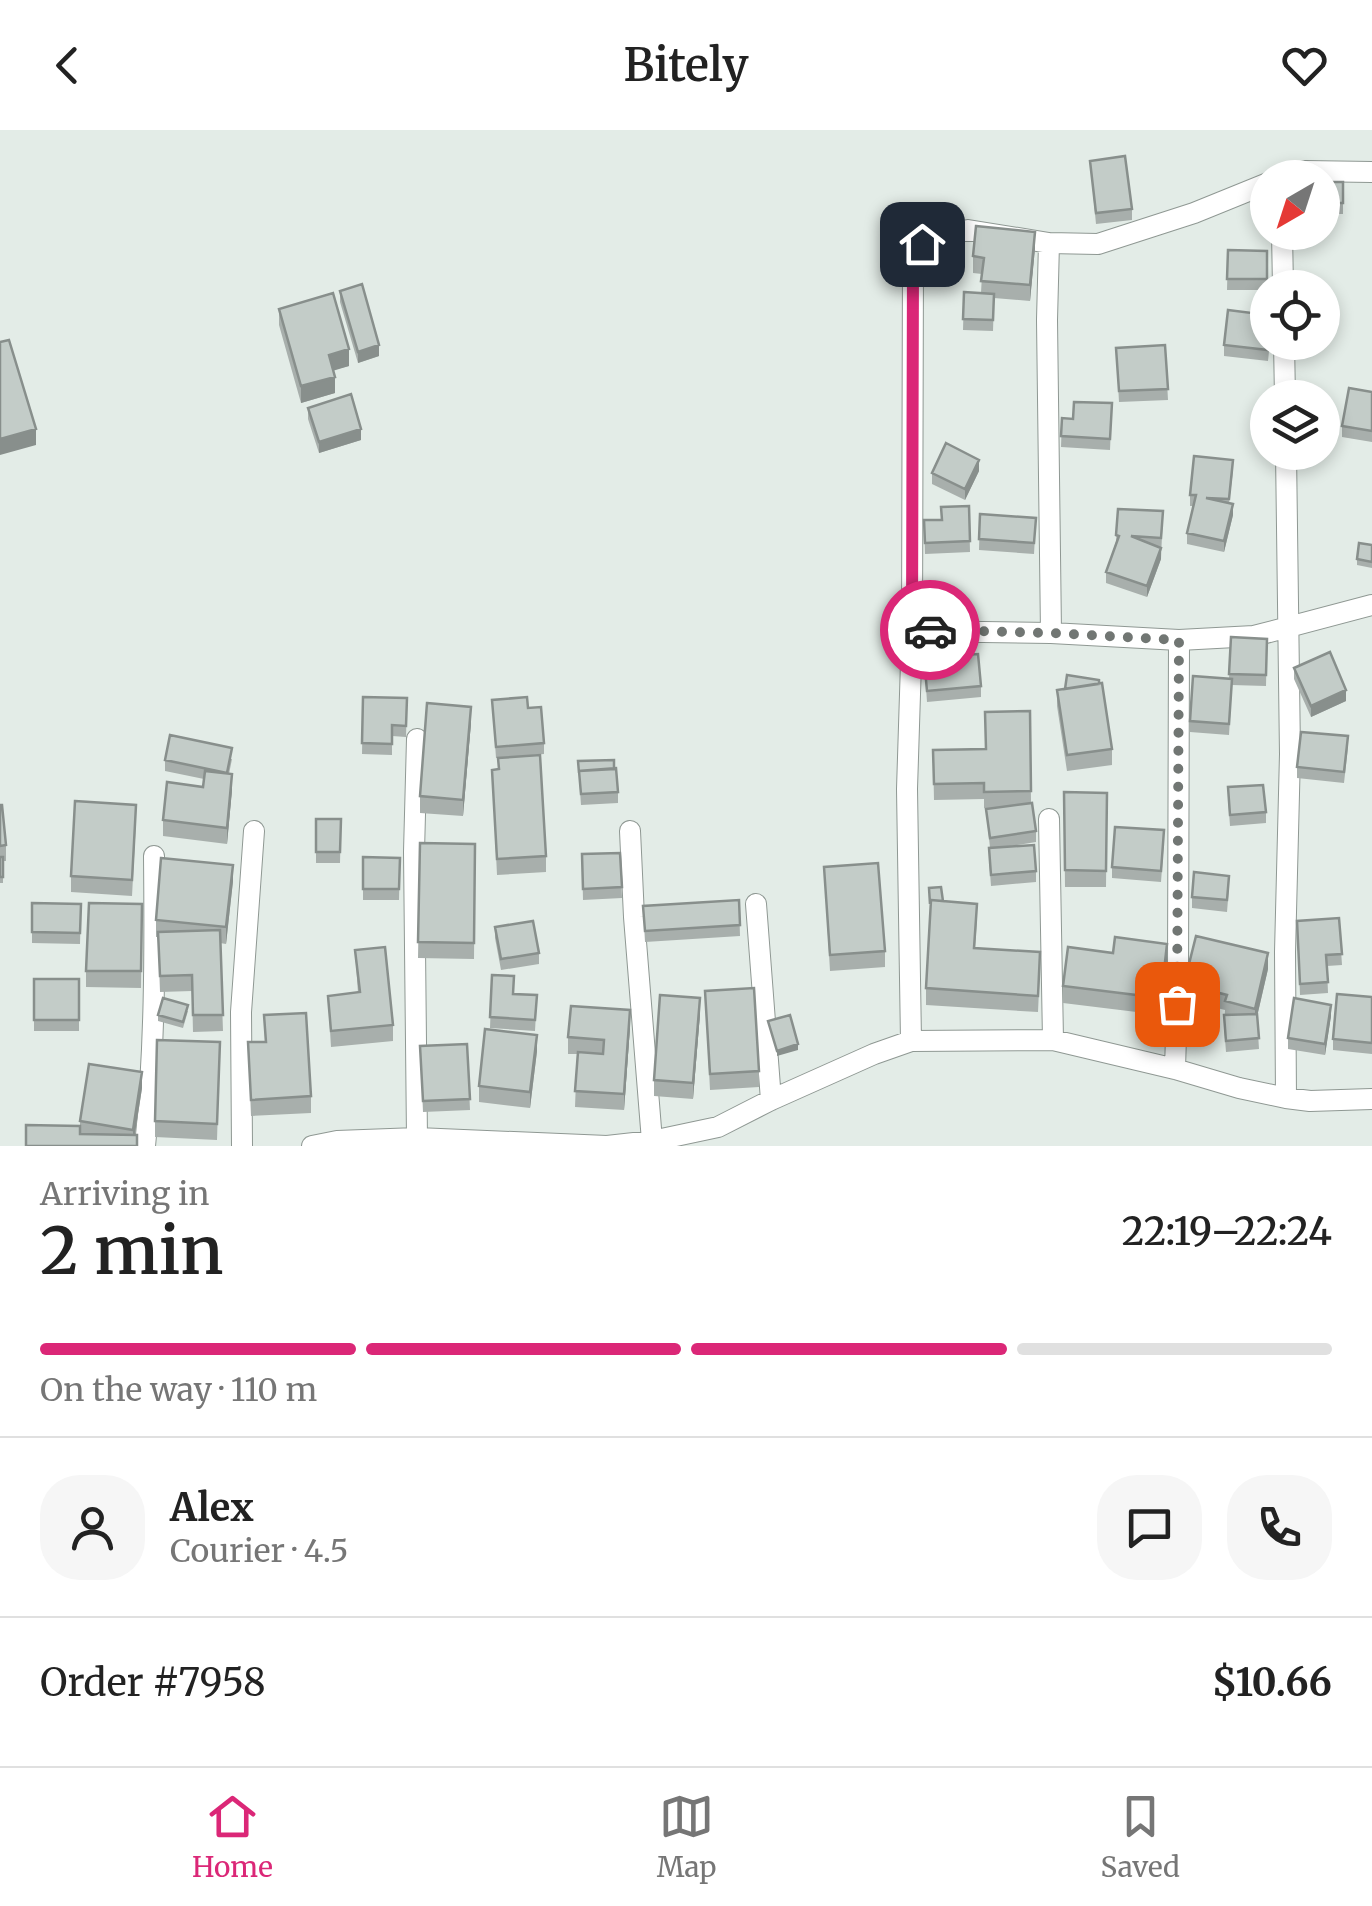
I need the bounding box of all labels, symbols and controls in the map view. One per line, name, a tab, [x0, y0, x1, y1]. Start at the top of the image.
text: Bitely	[623, 37, 749, 93]
icon: back	[40, 38, 95, 93]
icon: heart	[1277, 38, 1332, 93]
north arrow	[1250, 160, 1340, 250]
map controls	[1250, 160, 1340, 470]
pin	[880, 202, 965, 287]
icon: home	[895, 217, 950, 272]
button: locate	[1250, 270, 1340, 360]
button: layers	[1250, 380, 1340, 470]
courier	[880, 580, 980, 680]
icon: car	[903, 603, 958, 658]
pin	[1135, 962, 1220, 1047]
icon: bag	[1150, 977, 1205, 1032]
text: Arriving in	[40, 1174, 209, 1214]
text: 22:19–22:24	[1122, 1208, 1332, 1255]
text: 2 min	[40, 1210, 224, 1292]
text: On the way · 110 m	[40, 1370, 317, 1410]
button: person	[40, 1475, 145, 1580]
button: chat	[1097, 1475, 1202, 1580]
button: phone	[1227, 1475, 1332, 1580]
text: Alex	[170, 1484, 254, 1531]
text: Courier · 4.5	[170, 1531, 348, 1571]
text: Order #7958	[40, 1659, 266, 1706]
text: $10.66	[1212, 1659, 1332, 1706]
tab: Home	[192, 1789, 273, 1885]
tab: Map	[657, 1789, 717, 1885]
tab: Saved	[1101, 1789, 1180, 1885]

